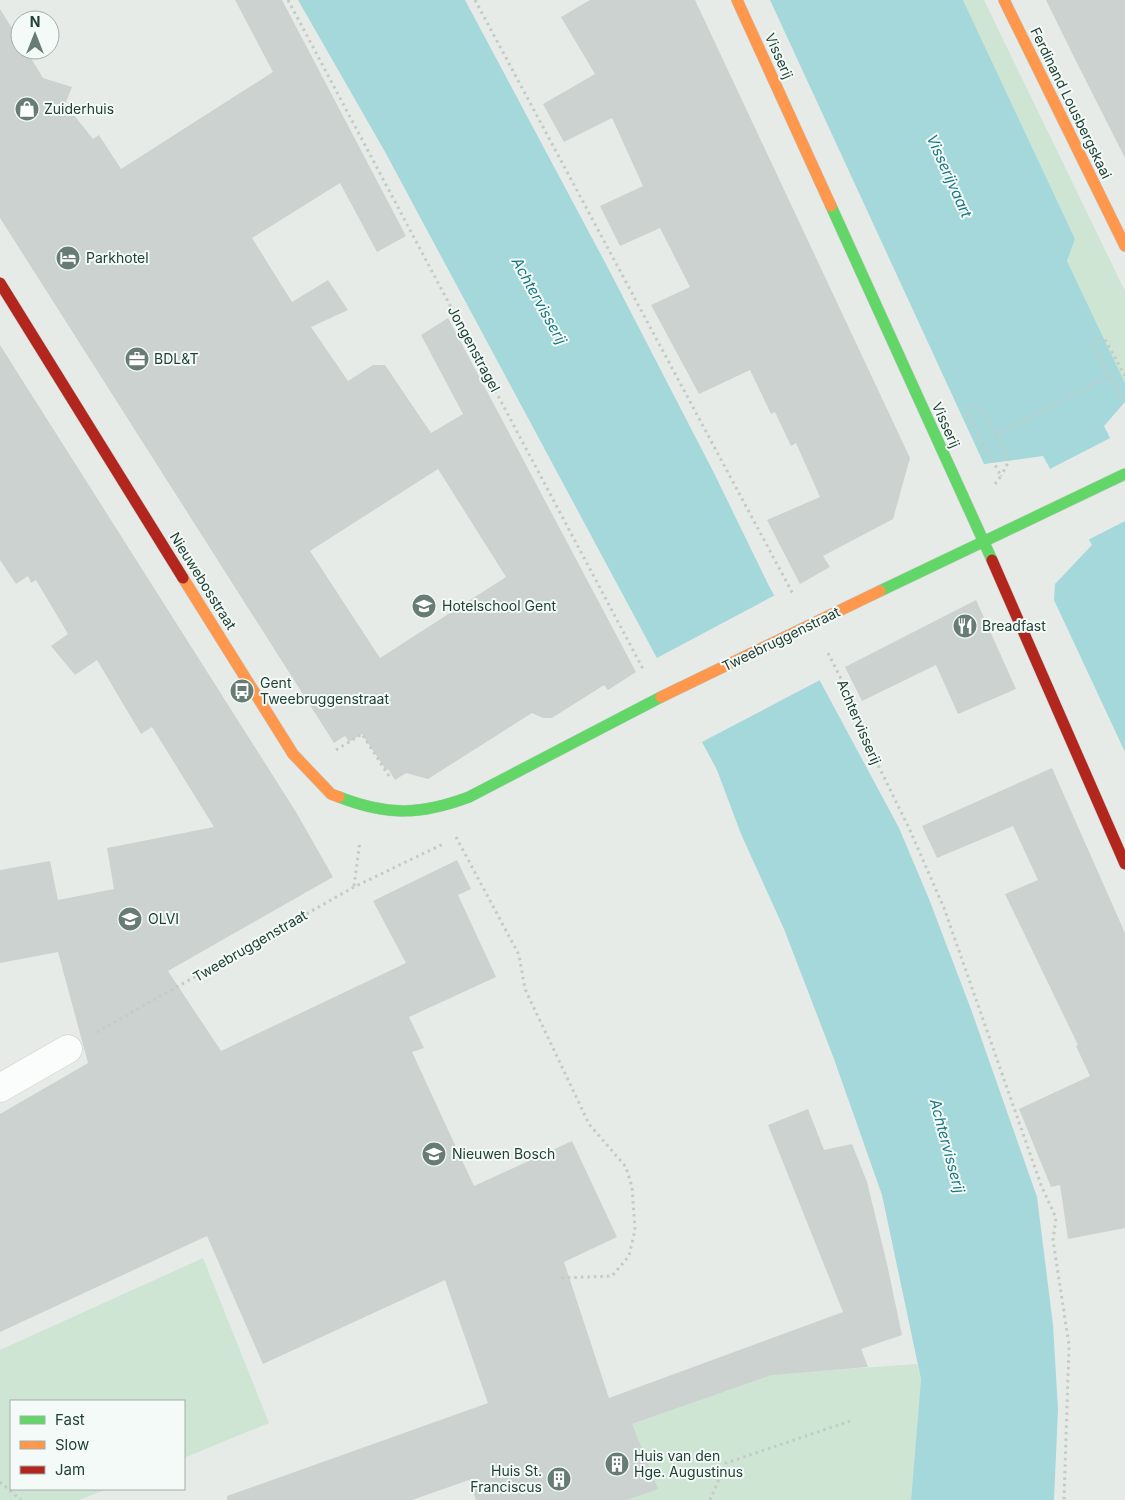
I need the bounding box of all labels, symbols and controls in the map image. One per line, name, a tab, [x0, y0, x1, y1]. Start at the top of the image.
north arrow	[10, 10, 60, 60]
text: N	[30, 13, 40, 30]
street label: Ferdinand Lousbergskaai	[1027, 24, 1116, 181]
street label: Visserij	[762, 30, 797, 81]
shop icon: Zuiderhuis	[14, 96, 40, 122]
place label: Zuiderhuis	[44, 100, 114, 117]
water label: Visserijvaart	[923, 131, 977, 221]
hotel icon: Parkhotel	[55, 245, 81, 271]
place label: Parkhotel	[86, 249, 149, 266]
water label: Achtervisserij	[507, 253, 571, 348]
street label: Jongenstragel	[445, 303, 504, 395]
office icon: BDL&T	[124, 346, 150, 372]
place label: BDL&T	[154, 350, 198, 367]
street label: Visserij	[929, 399, 964, 450]
street label: Nieuwebosstraat	[167, 529, 240, 633]
school or university icon: Hotelschool Gent	[411, 593, 437, 619]
place label: Hotelschool Gent	[442, 597, 556, 614]
street label: Tweebruggenstraat	[719, 602, 843, 674]
restaurant icon: Breadfast	[952, 613, 978, 639]
place label: Breadfast	[982, 617, 1046, 634]
place label: Gent Tweebruggenstraat	[260, 674, 389, 707]
street label: Achtervisserij	[834, 677, 885, 767]
bus stop icon: Gent Tweebruggenstraat	[229, 678, 255, 704]
school or university icon: OLVI	[117, 906, 143, 932]
street label: Tweebruggenstraat	[190, 906, 310, 985]
place label: OLVI	[148, 910, 179, 927]
water label: Achtervisserij	[926, 1096, 969, 1195]
school or university icon: Nieuwen Bosch	[421, 1141, 447, 1167]
place label: Nieuwen Bosch	[452, 1145, 555, 1162]
legend	[10, 1400, 185, 1490]
text: Fast	[55, 1410, 85, 1429]
text: Slow	[55, 1435, 89, 1454]
place label: Huis van den Hge. Augustinus	[634, 1447, 743, 1480]
building icon: Huis van den Hge. Augustinus	[604, 1451, 630, 1477]
text: Jam	[55, 1460, 85, 1479]
place label: Huis St. Franciscus	[470, 1462, 542, 1495]
building icon: Huis St. Franciscus	[546, 1466, 572, 1492]

